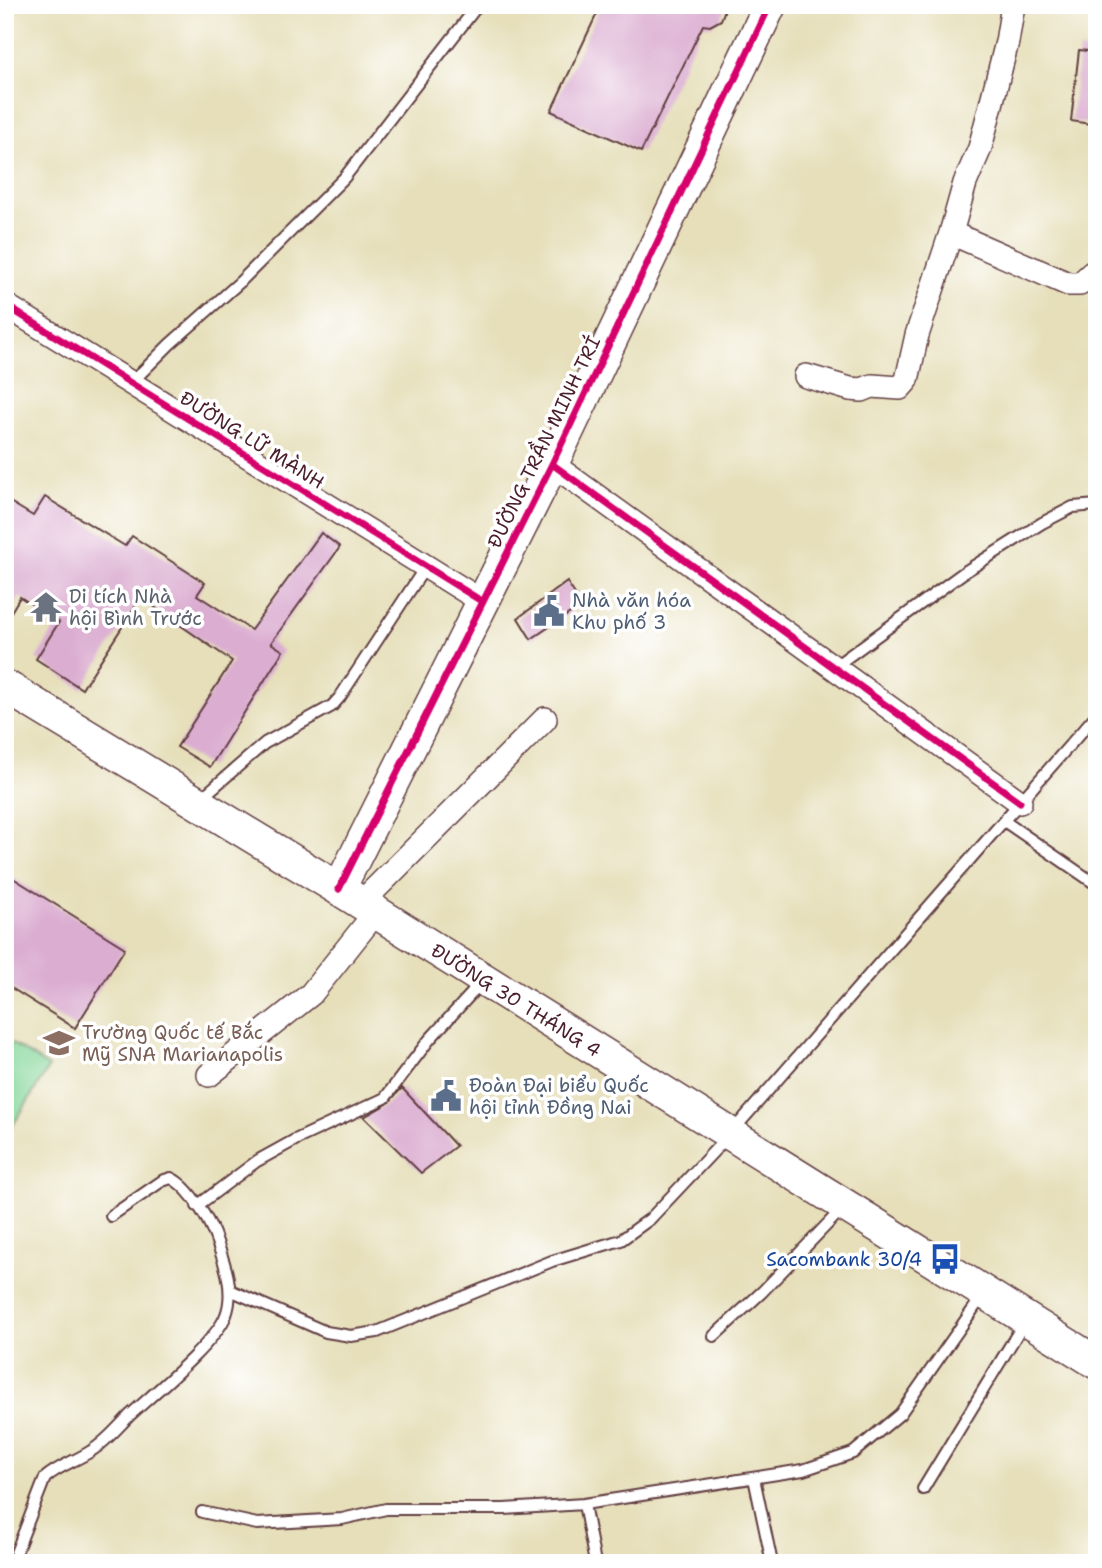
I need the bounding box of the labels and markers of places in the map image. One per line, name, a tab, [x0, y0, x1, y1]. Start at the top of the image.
place label: Di tích Nhà hội Bình Trước	[69, 584, 202, 631]
place label: Nhà văn hóa Khu phố 3	[572, 588, 691, 635]
temple icon: Di tích Nhà hội Bình Trước	[29, 590, 63, 624]
public building icon: Nhà văn hóa Khu phố 3	[532, 594, 566, 628]
place label: Trường Quốc tế Bắc Mỹ SNA Marianapolis	[82, 1020, 283, 1067]
school or university icon: Trường Quốc tế Bắc Mỹ SNA Marianapolis	[42, 1026, 76, 1060]
place label: Đoàn Đại biểu Quốc hội tỉnh Đồng Nai	[469, 1073, 649, 1120]
public building icon: Đoàn Đại biểu Quốc hội tỉnh Đồng Nai	[429, 1079, 463, 1113]
bus stop icon: Sacombank 30/4	[928, 1242, 962, 1276]
place label: Sacombank 30/4	[766, 1247, 922, 1272]

